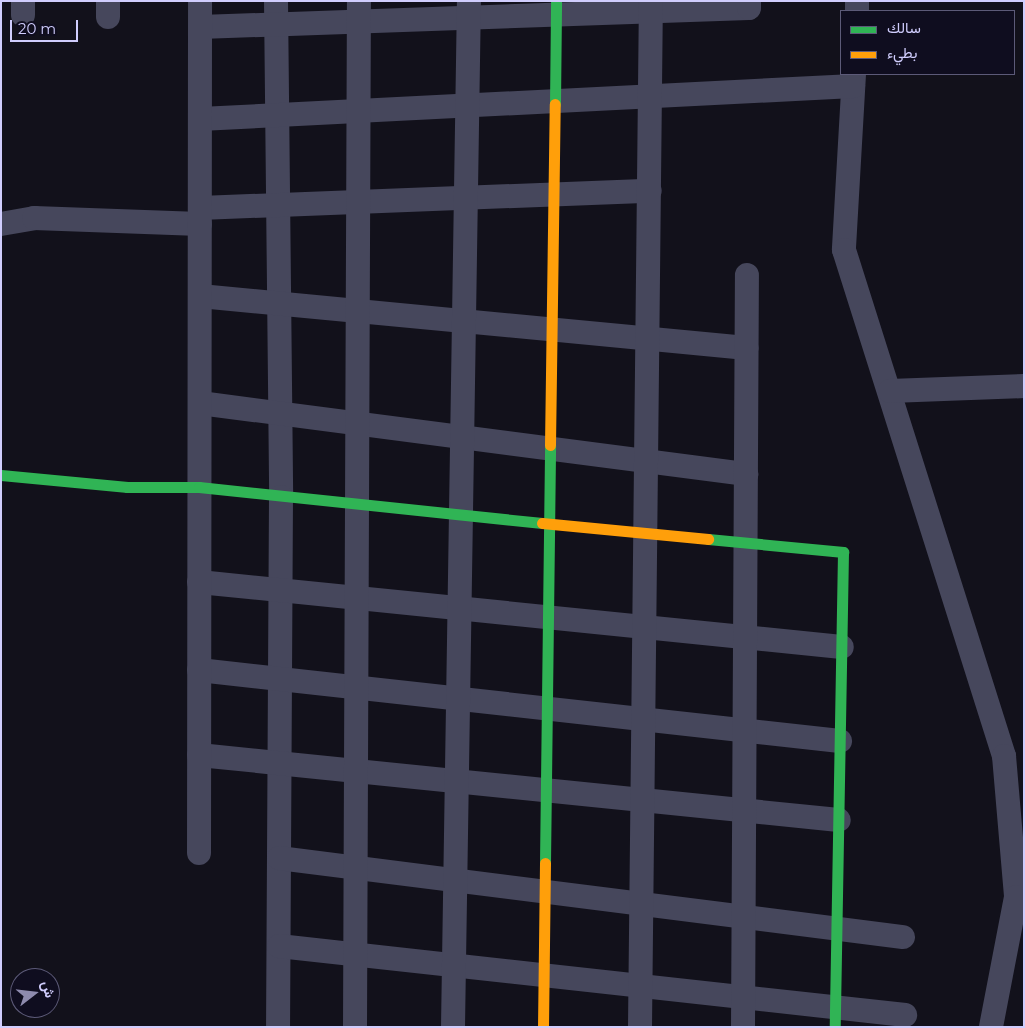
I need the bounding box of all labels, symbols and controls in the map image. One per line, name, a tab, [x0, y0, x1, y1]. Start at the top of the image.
scale bar	[12, 10, 80, 42]
legend	[840, 10, 1015, 75]
text: سالك	[887, 18, 921, 37]
text: 20 m	[18, 19, 56, 38]
text: بطيء	[887, 43, 917, 62]
north arrow	[10, 968, 60, 1018]
text: ش	[37, 979, 59, 1000]

